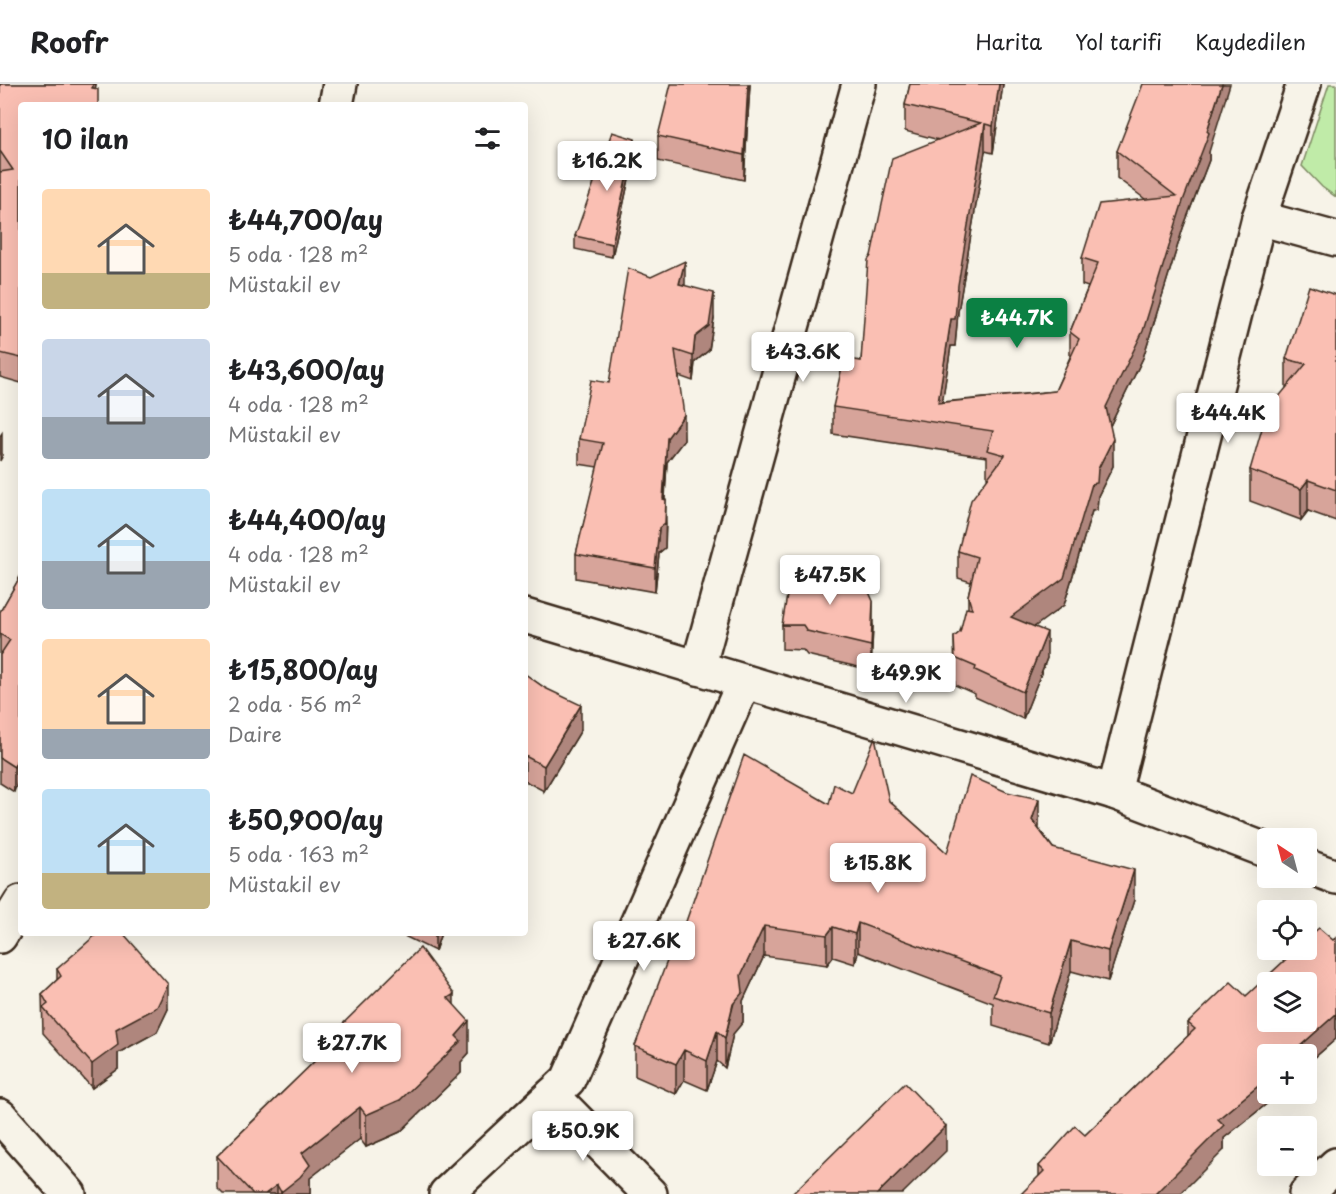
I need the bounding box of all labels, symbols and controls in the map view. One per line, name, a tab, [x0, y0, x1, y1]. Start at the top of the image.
text: Roofr	[30, 20, 109, 63]
text: Harita	[975, 25, 1042, 57]
text: Yol tarifi	[1075, 25, 1162, 57]
text: Kaydedilen	[1195, 25, 1306, 57]
text: 10 ilan	[42, 119, 129, 158]
icon: filters	[471, 122, 504, 155]
pin: ₺16.2K	[558, 141, 656, 192]
text: ₺16.2K	[572, 145, 642, 175]
text: ₺44,700/ay	[228, 200, 383, 239]
icon: home	[90, 213, 162, 285]
text: 5 oda · 128 m²	[228, 239, 368, 269]
text: Müstakil ev	[228, 269, 340, 299]
pin: ₺44.7K	[968, 298, 1066, 349]
text: ₺44.7K	[980, 302, 1054, 332]
pin: ₺43.6K	[754, 332, 852, 383]
text: ₺43.6K	[765, 336, 841, 366]
text: ₺43,600/ay	[228, 350, 385, 389]
icon: home	[90, 363, 162, 435]
text: 4 oda · 128 m²	[228, 389, 369, 419]
pin: ₺44.4K	[1179, 393, 1277, 444]
text: ₺44.4K	[1190, 397, 1266, 427]
text: Müstakil ev	[228, 419, 340, 449]
text: ₺44,400/ay	[228, 500, 386, 539]
icon: home	[90, 513, 162, 585]
text: 4 oda · 128 m²	[228, 539, 369, 569]
pin: ₺47.5K	[781, 555, 879, 606]
text: ₺47.5K	[794, 559, 866, 589]
text: Müstakil ev	[228, 569, 340, 599]
text: ₺15,800/ay	[228, 650, 378, 689]
pin: ₺49.9K	[857, 653, 955, 704]
text: ₺49.9K	[871, 657, 941, 687]
icon: home	[90, 663, 162, 735]
text: 2 oda · 56 m²	[228, 689, 362, 719]
text: Daire	[228, 719, 282, 749]
text: ₺50,900/ay	[228, 800, 383, 839]
icon: home	[90, 813, 162, 885]
north arrow	[1257, 828, 1317, 888]
map controls	[1257, 828, 1317, 1176]
text: 5 oda · 163 m²	[228, 839, 369, 869]
pin: ₺15.8K	[829, 843, 927, 894]
text: ₺15.8K	[844, 847, 912, 877]
text: Müstakil ev	[228, 869, 340, 899]
button: locate	[1257, 900, 1317, 960]
pin: ₺27.6K	[595, 921, 693, 972]
text: ₺27.6K	[607, 925, 681, 955]
button: layers	[1257, 972, 1317, 1032]
pin: ₺27.7K	[303, 1023, 401, 1074]
text: ₺27.7K	[317, 1027, 387, 1057]
button: +	[1257, 1044, 1317, 1104]
pin: ₺50.9K	[534, 1111, 632, 1162]
text: ₺50.9K	[546, 1115, 620, 1145]
button: −	[1257, 1116, 1317, 1176]

